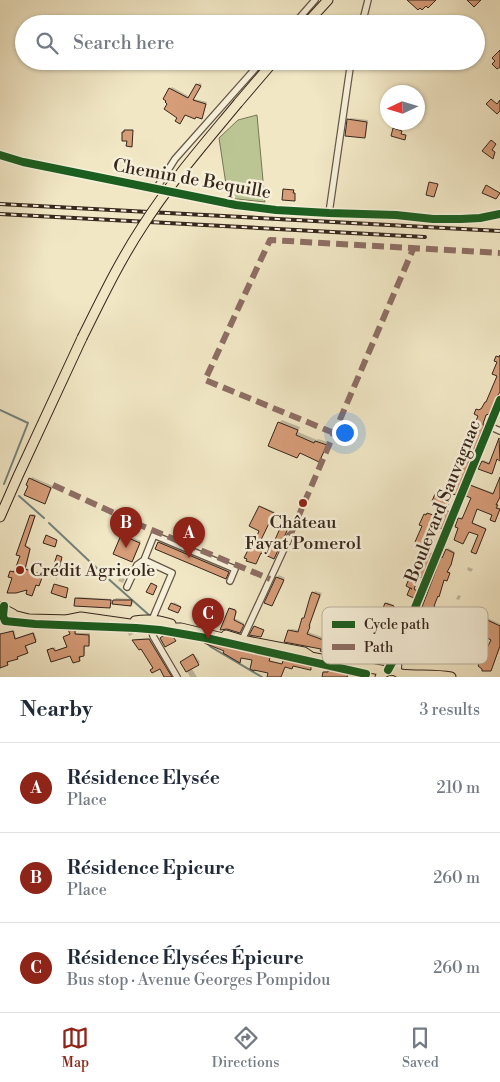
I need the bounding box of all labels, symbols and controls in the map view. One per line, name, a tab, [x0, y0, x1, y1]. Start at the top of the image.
search box	[15, 15, 485, 70]
icon: search	[33, 29, 61, 57]
text: Search here	[73, 31, 174, 55]
north arrow	[380, 85, 425, 130]
street label: Chemin de Bequille	[111, 154, 273, 204]
street label: Boulevard Sauvagnac	[400, 417, 486, 586]
your location	[332, 420, 358, 446]
marker: Château Fayat Pomerol	[297, 497, 309, 509]
pin: B	[110, 507, 142, 548]
place label: Château Fayat Pomerol	[245, 511, 362, 555]
pin: A	[173, 517, 205, 558]
place label: Crédit Agricole	[30, 559, 155, 582]
marker: Crédit Agricole	[14, 564, 26, 576]
pin: C	[192, 598, 224, 639]
legend	[322, 607, 488, 664]
text: Cycle path	[364, 616, 430, 634]
text: Path	[364, 639, 394, 657]
text: Nearby	[20, 697, 93, 723]
text: 3 results	[419, 700, 480, 720]
text: Résidence Elysée	[67, 766, 220, 790]
text: A	[30, 778, 42, 798]
text: 210 m	[436, 778, 480, 798]
text: Place	[67, 790, 107, 810]
text: Résidence Epicure	[67, 856, 235, 880]
text: B	[30, 868, 42, 888]
text: 260 m	[433, 868, 480, 888]
text: Place	[67, 880, 107, 900]
text: Résidence Élysées Épicure	[67, 946, 304, 970]
text: C	[30, 958, 42, 978]
text: 260 m	[433, 958, 480, 978]
text: Bus stop · Avenue Georges Pompidou	[67, 970, 330, 990]
tab: Map	[61, 1024, 89, 1072]
tab: Directions	[212, 1024, 279, 1072]
tab: Saved	[402, 1024, 439, 1072]

